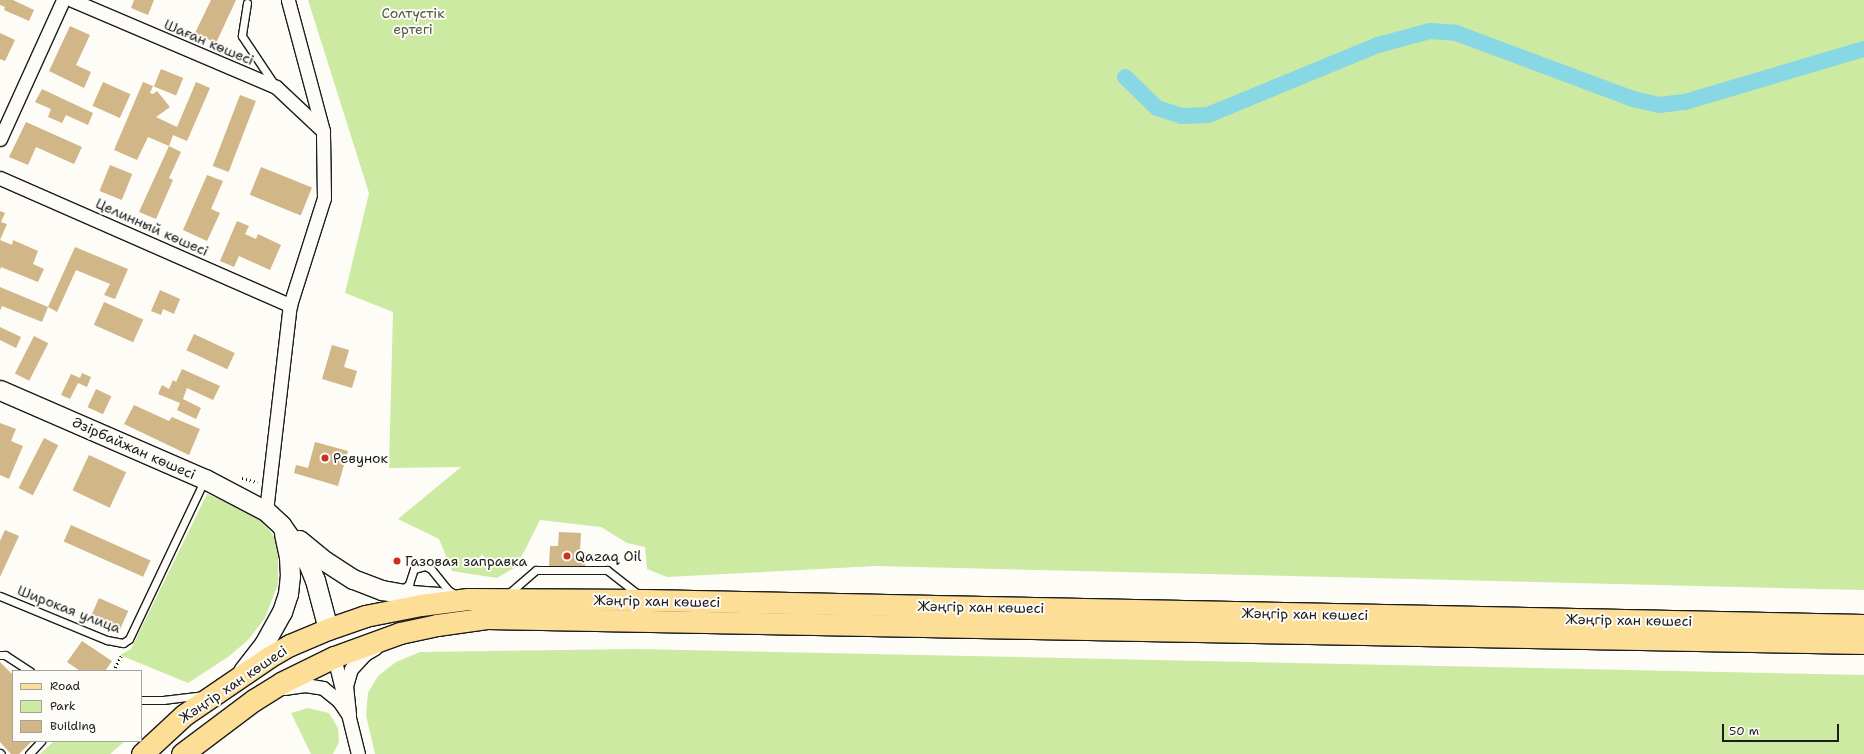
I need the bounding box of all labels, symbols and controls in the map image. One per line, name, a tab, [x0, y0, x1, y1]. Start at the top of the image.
park label: Солтүстік ертегі	[381, 5, 445, 38]
street label: Шаған көшесі	[162, 16, 256, 68]
street label: Целинный көшесі	[93, 195, 211, 259]
street label: Әзірбайжан көшесі	[70, 413, 198, 483]
place label: Ревунок	[333, 450, 388, 466]
marker: Ревунок	[320, 453, 330, 463]
place label: Qazaq Oil	[575, 548, 642, 564]
marker: Qazaq Oil	[562, 551, 572, 561]
place label: Газовая заправка	[405, 553, 527, 569]
marker: Газовая заправка	[392, 556, 402, 566]
street label: Широкая улица	[15, 582, 123, 636]
street label: Жәңгір хан көшесі	[594, 591, 720, 611]
street label: Жәңгір хан көшесі	[918, 597, 1044, 617]
street label: Жәңгір хан көшесі	[1242, 604, 1368, 624]
street label: Жәңгір хан көшесі	[1566, 610, 1692, 630]
street label: Жәңгір хан көшесі	[176, 642, 290, 726]
legend	[12, 670, 142, 742]
text: Road	[50, 678, 80, 694]
text: Park	[50, 698, 76, 714]
scale bar	[1724, 716, 1841, 742]
text: Building	[50, 718, 96, 734]
text: 50 m	[1729, 723, 1759, 739]

